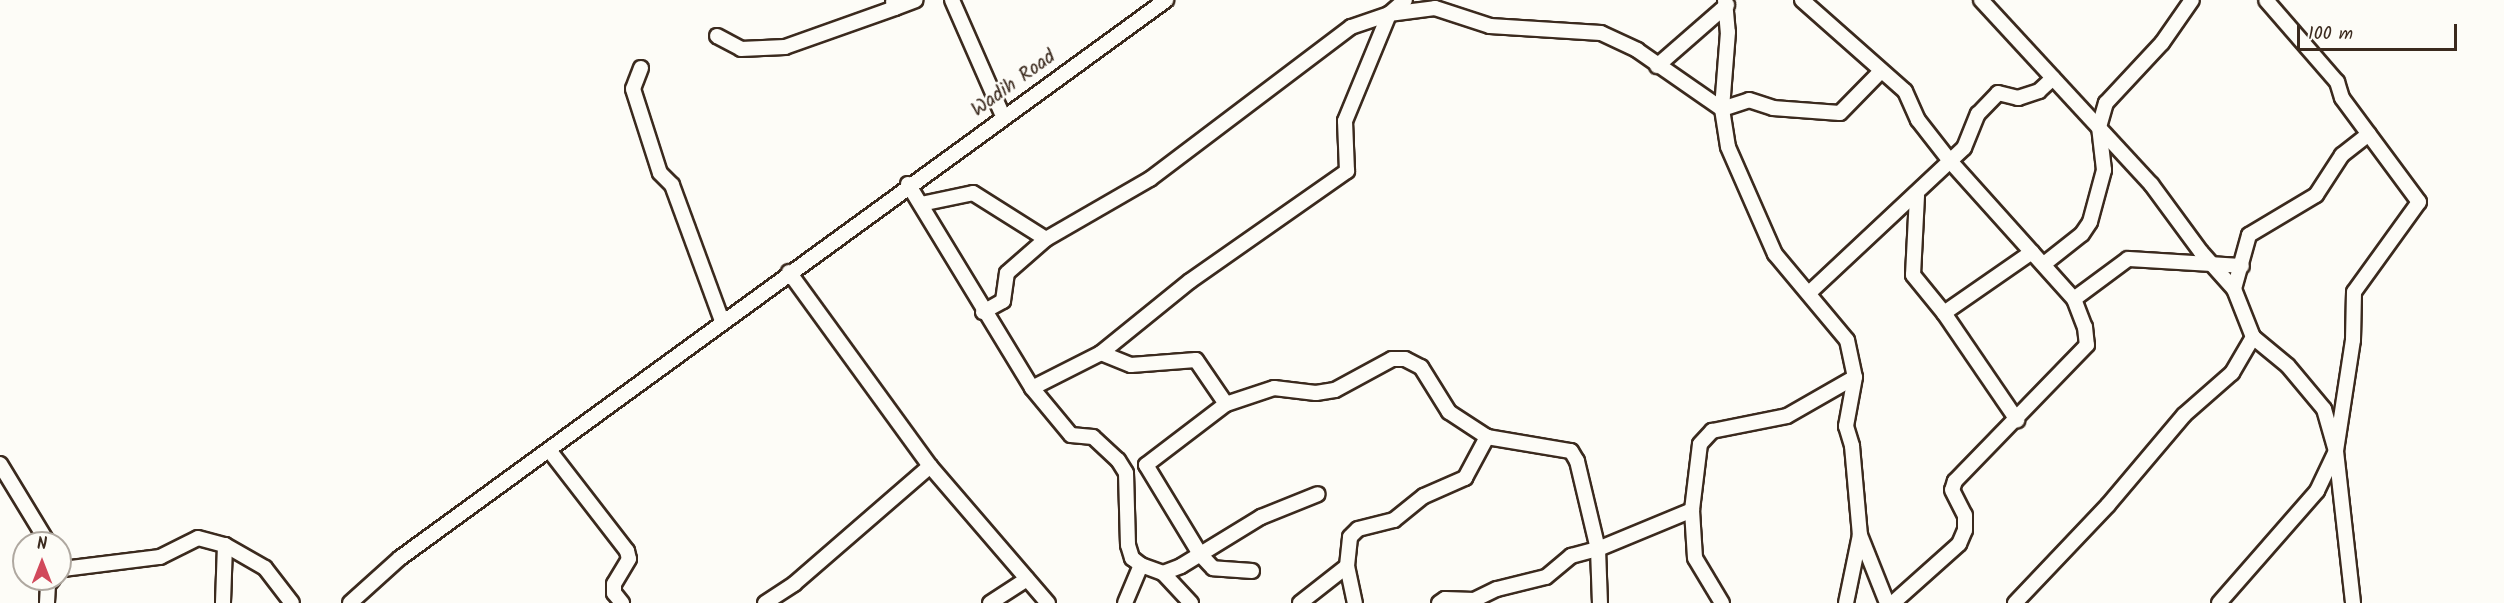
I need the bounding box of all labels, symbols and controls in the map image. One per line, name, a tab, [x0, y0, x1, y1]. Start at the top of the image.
scale bar	[2300, 12, 2460, 50]
text: 100 m	[2308, 20, 2353, 49]
street label: Wadih Road	[967, 45, 1061, 123]
north arrow	[12, 531, 72, 591]
text: N	[37, 532, 47, 557]

